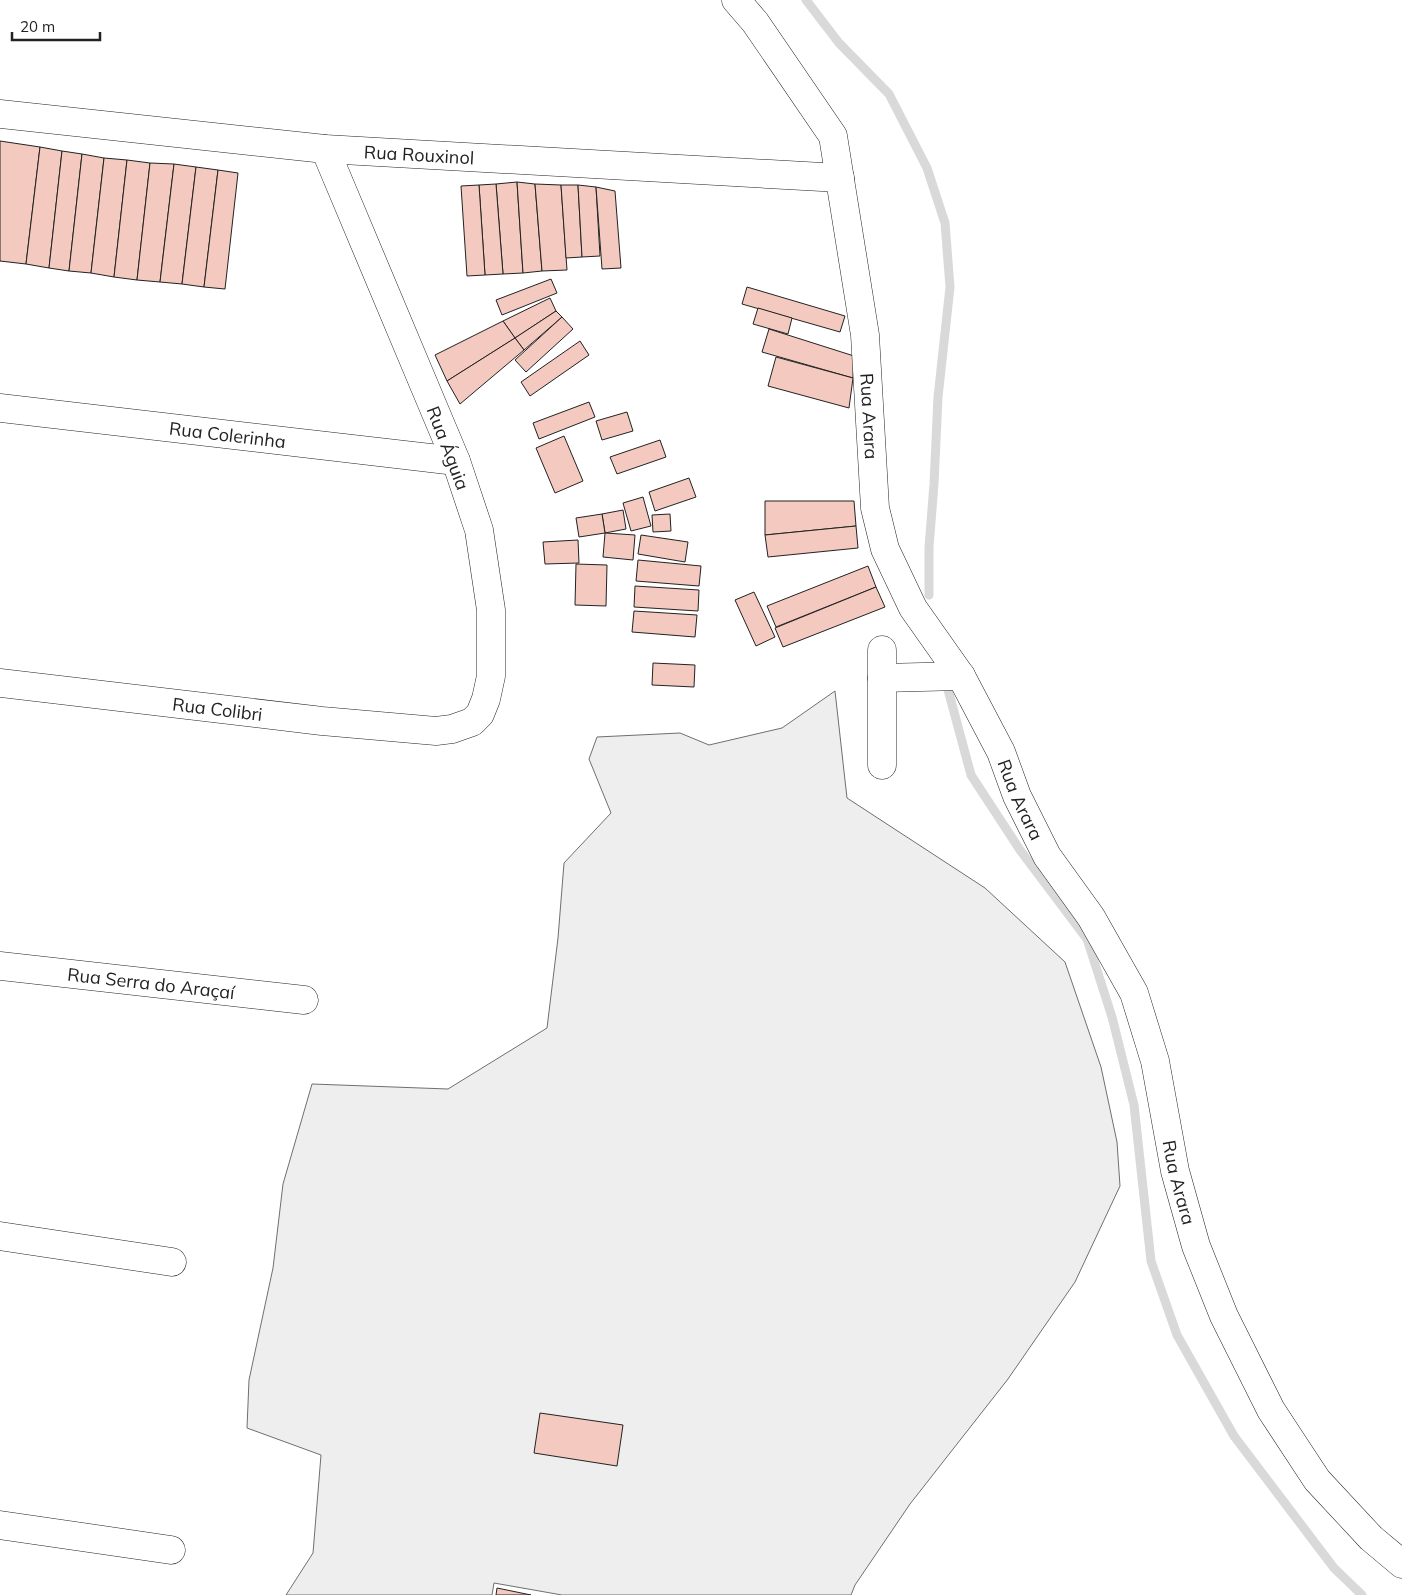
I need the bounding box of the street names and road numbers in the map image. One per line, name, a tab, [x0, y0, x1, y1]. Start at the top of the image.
street label: Rua Rouxinol	[363, 140, 475, 169]
street label: Rua Arara	[856, 372, 884, 460]
street label: Rua Águia	[422, 403, 474, 493]
street label: Rua Colerinha	[168, 416, 287, 453]
street label: Rua Colibri	[171, 692, 264, 725]
street label: Rua Arara	[993, 756, 1049, 844]
street label: Rua Serra do Araçaí	[66, 962, 238, 1004]
street label: Rua Arara	[1158, 1138, 1201, 1227]

